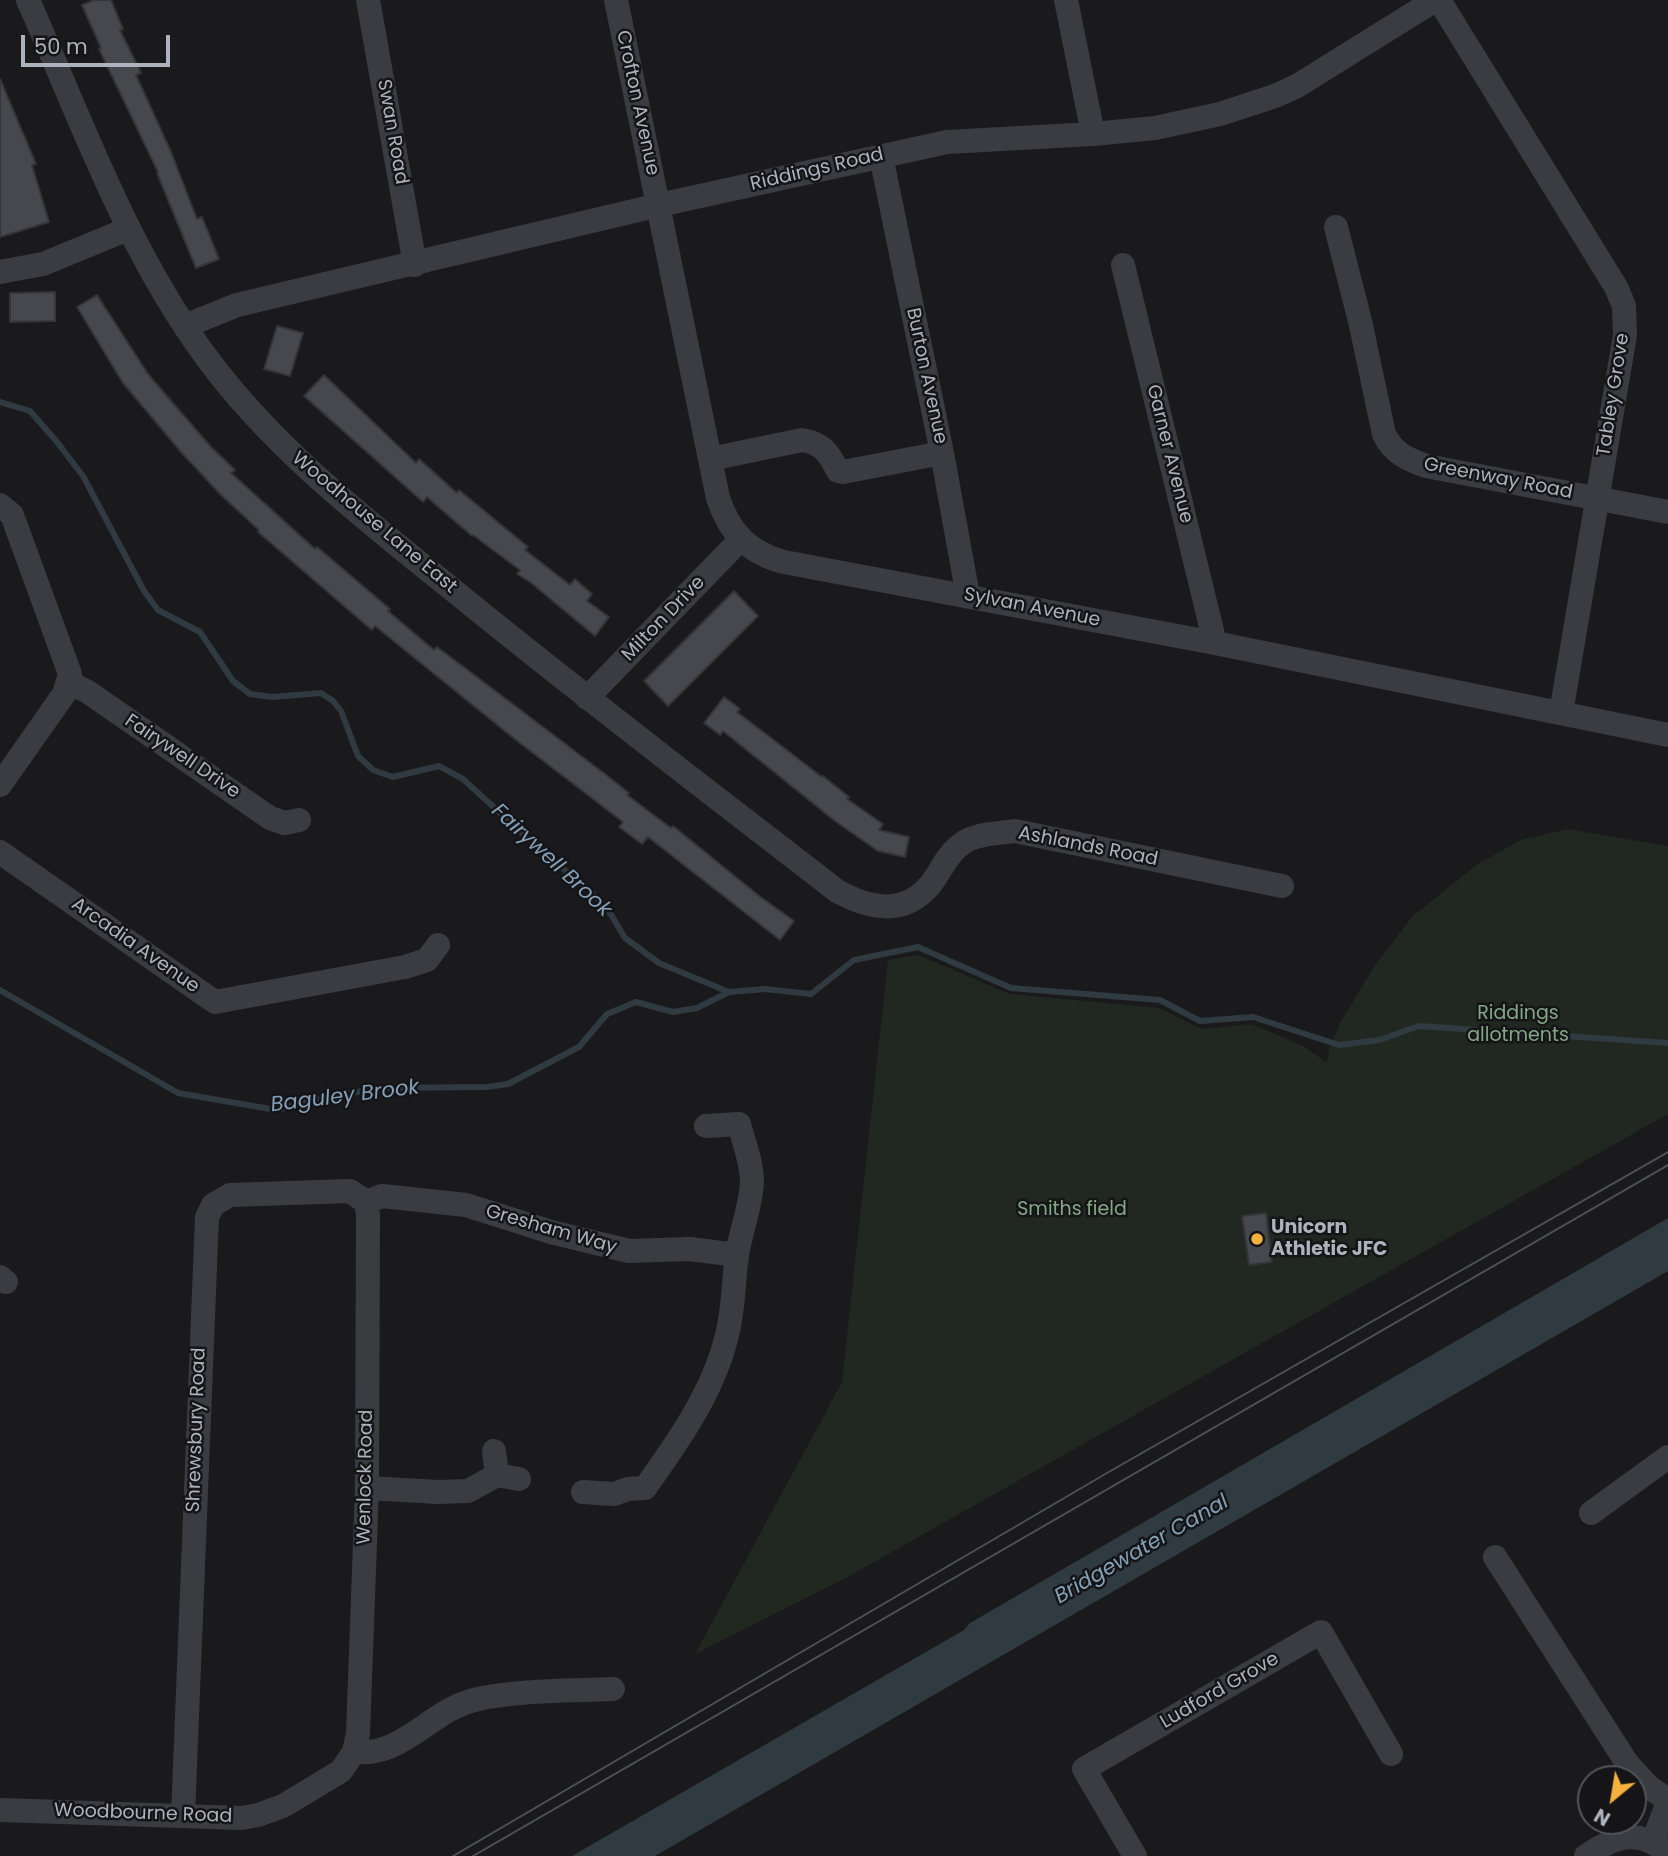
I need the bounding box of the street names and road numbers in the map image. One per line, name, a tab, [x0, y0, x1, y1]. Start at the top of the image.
street label: Crofton Avenue	[610, 28, 664, 178]
street label: Swan Road	[372, 78, 412, 186]
street label: Riddings Road	[748, 144, 886, 196]
street label: Burton Avenue	[900, 306, 952, 446]
street label: Tabley Grove	[1593, 332, 1635, 458]
street label: Garner Avenue	[1141, 382, 1197, 526]
street label: Woodhouse Lane East	[287, 447, 461, 599]
street label: Greenway Road	[1422, 453, 1574, 505]
street label: Milton Drive	[618, 572, 710, 666]
street label: Sylvan Avenue	[962, 584, 1102, 632]
street label: Fairywell Drive	[120, 710, 244, 804]
street label: Ashlands Road	[1016, 822, 1160, 872]
street label: Arcadia Avenue	[67, 893, 203, 999]
street label: Gresham Way	[483, 1200, 619, 1260]
street label: Shrewsbury Road	[183, 1347, 211, 1513]
street label: Wenlock Road	[353, 1409, 379, 1545]
street label: Ludford Grove	[1157, 1648, 1283, 1734]
street label: Woodbourne Road	[53, 1799, 233, 1829]

